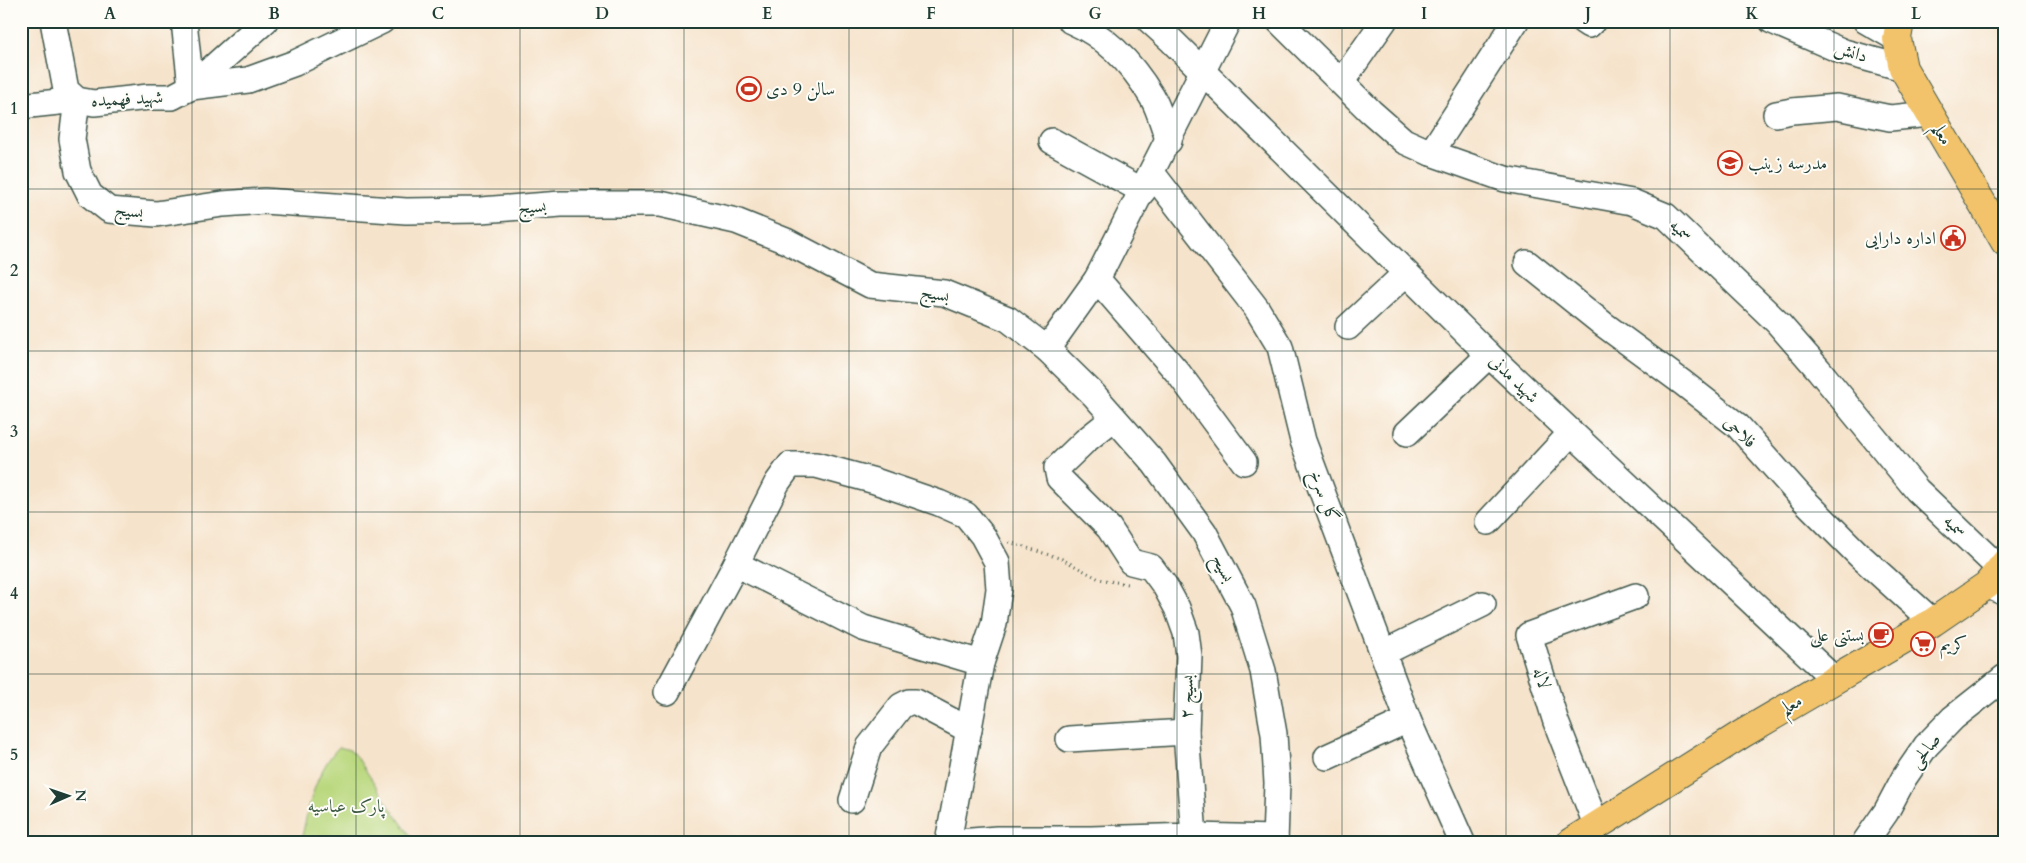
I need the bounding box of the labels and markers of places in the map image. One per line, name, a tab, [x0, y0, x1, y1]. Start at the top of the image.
sports icon: سالن 9 دی	[736, 76, 762, 102]
place label: سالن 9 دی	[766, 77, 835, 102]
school or university icon: مدرسه زینب	[1717, 150, 1743, 176]
place label: مدرسه زینب	[1748, 151, 1827, 176]
public building icon: اداره دارایی	[1940, 225, 1966, 251]
place label: اداره دارایی	[1865, 226, 1936, 251]
cafe icon: بستنی علی	[1868, 622, 1894, 648]
place label: بستنی علی	[1810, 623, 1864, 648]
supermarket icon: کریم	[1910, 631, 1936, 657]
place label: کریم	[1940, 632, 1967, 660]

